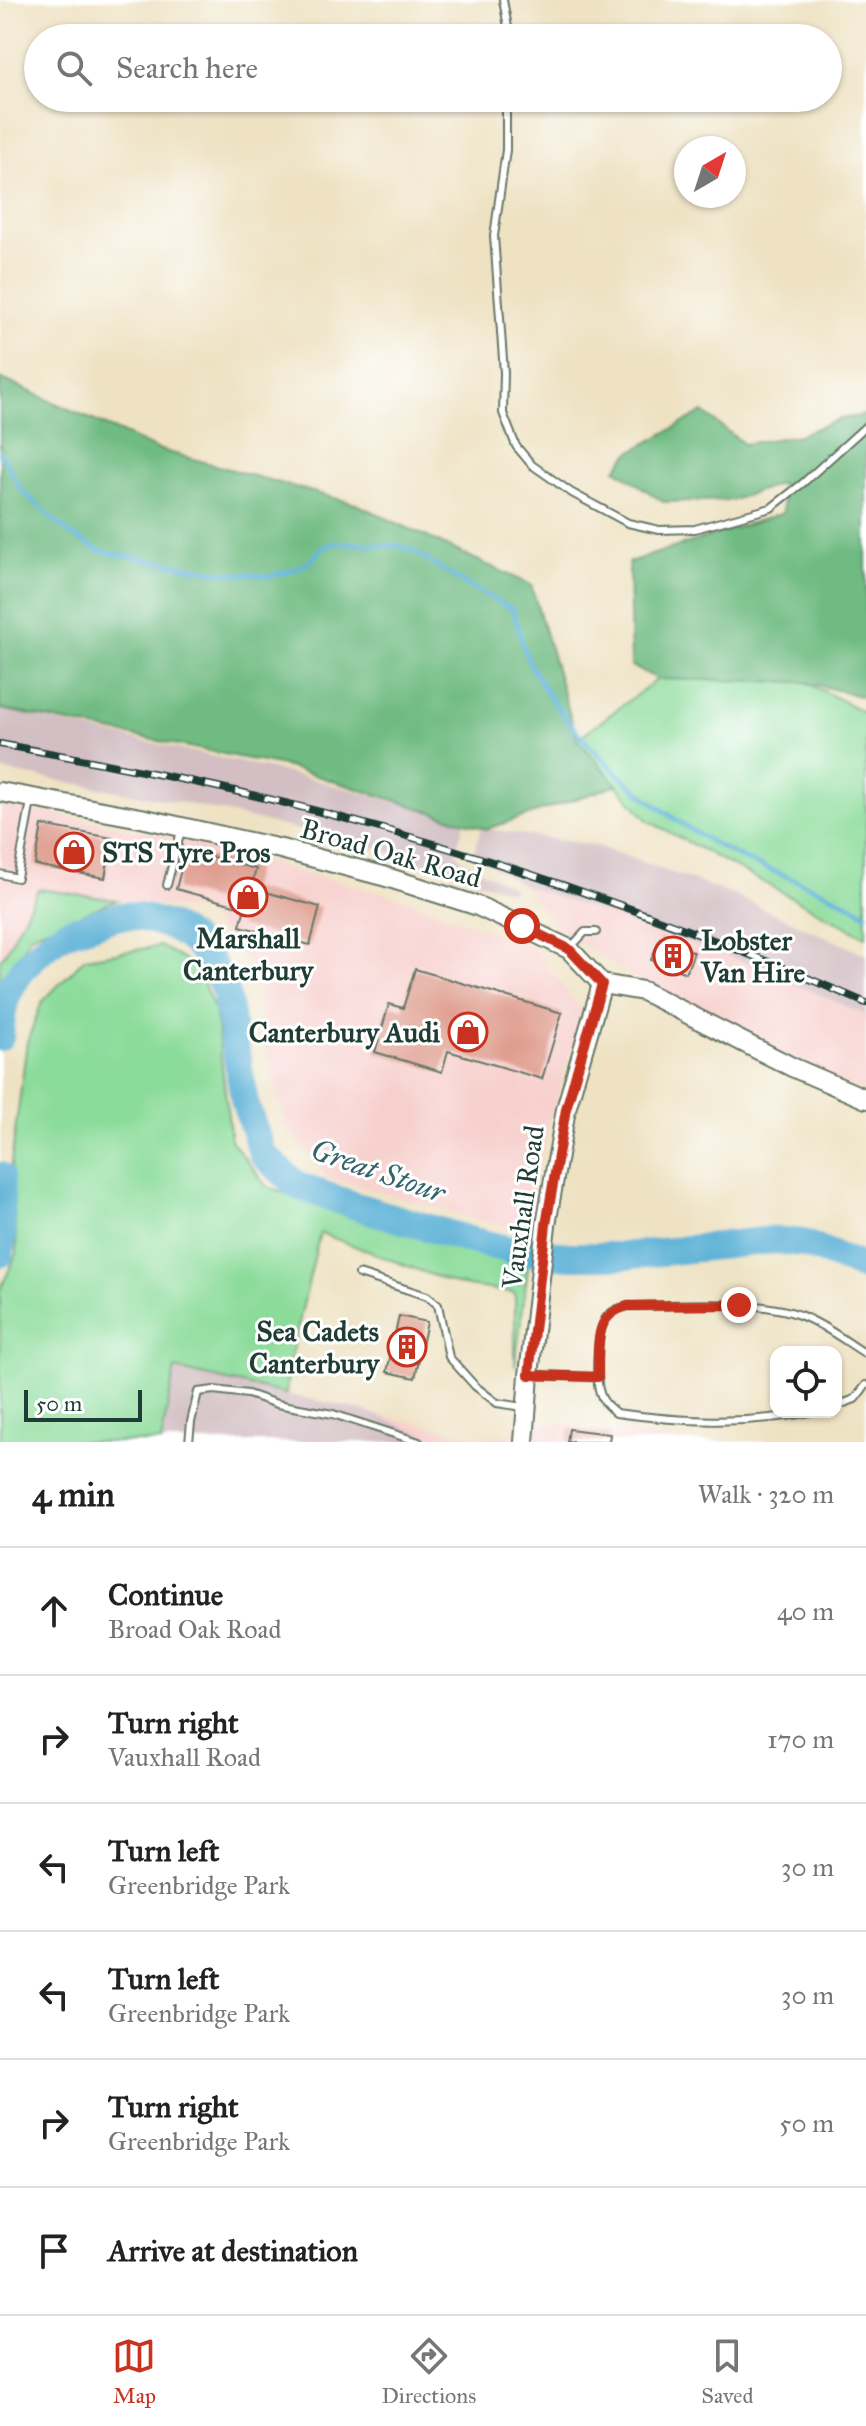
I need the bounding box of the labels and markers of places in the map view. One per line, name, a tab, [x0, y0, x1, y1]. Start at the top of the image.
shop icon: STS Tyre Pros	[53, 831, 95, 873]
place label: STS Tyre Pros	[102, 835, 271, 870]
shop icon: Marshall Canterbury	[227, 876, 269, 918]
place label: Marshall Canterbury	[183, 921, 314, 988]
place label: Lobster Van Hire	[700, 923, 806, 990]
building icon: Lobster Van Hire	[652, 935, 694, 977]
shop icon: Canterbury Audi	[447, 1011, 489, 1053]
place label: Canterbury Audi	[249, 1015, 440, 1050]
place label: Sea Cadets Canterbury	[249, 1314, 380, 1381]
building icon: Sea Cadets Canterbury	[386, 1326, 428, 1368]

